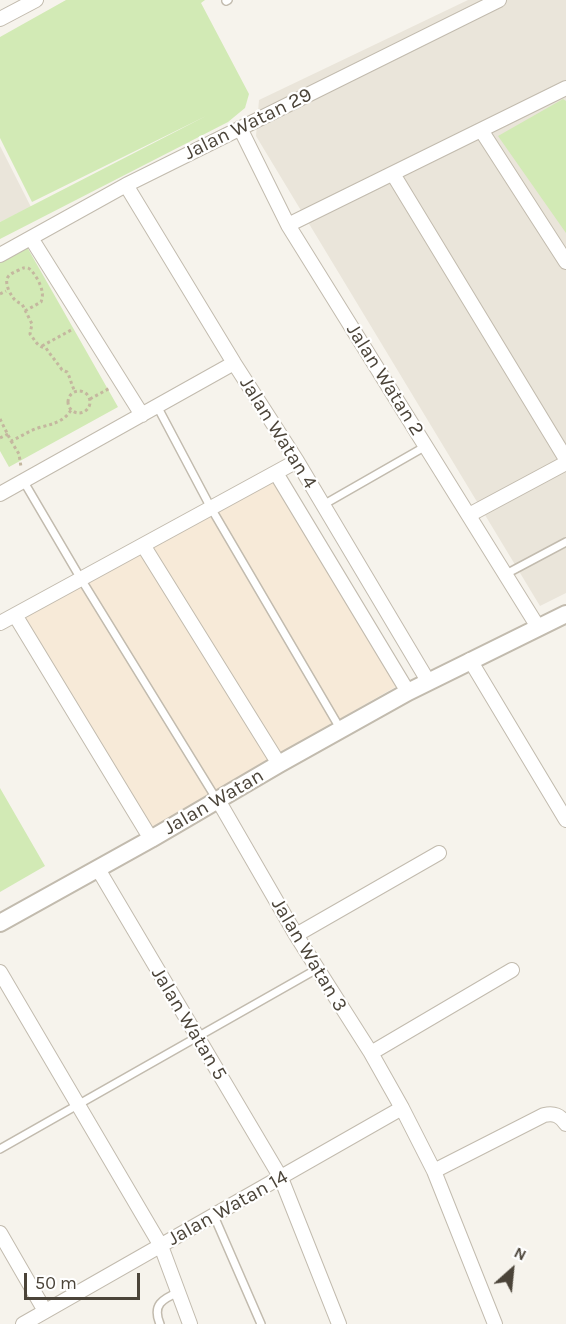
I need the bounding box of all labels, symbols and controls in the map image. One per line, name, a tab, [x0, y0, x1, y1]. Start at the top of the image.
street label: Jalan Watan 29	[180, 83, 316, 165]
street label: Jalan Watan 2	[341, 319, 429, 441]
street label: Jalan Watan 4	[234, 373, 322, 493]
street label: Jalan Watan	[160, 764, 268, 840]
street label: Jalan Watan 3	[266, 894, 352, 1016]
street label: Jalan Watan 5	[146, 963, 232, 1085]
street label: Jalan Watan 14	[164, 1165, 292, 1251]
north arrow	[482, 1240, 542, 1300]
text: N	[511, 1242, 530, 1265]
scale bar	[27, 1261, 142, 1299]
text: 50 m	[35, 1272, 77, 1294]

